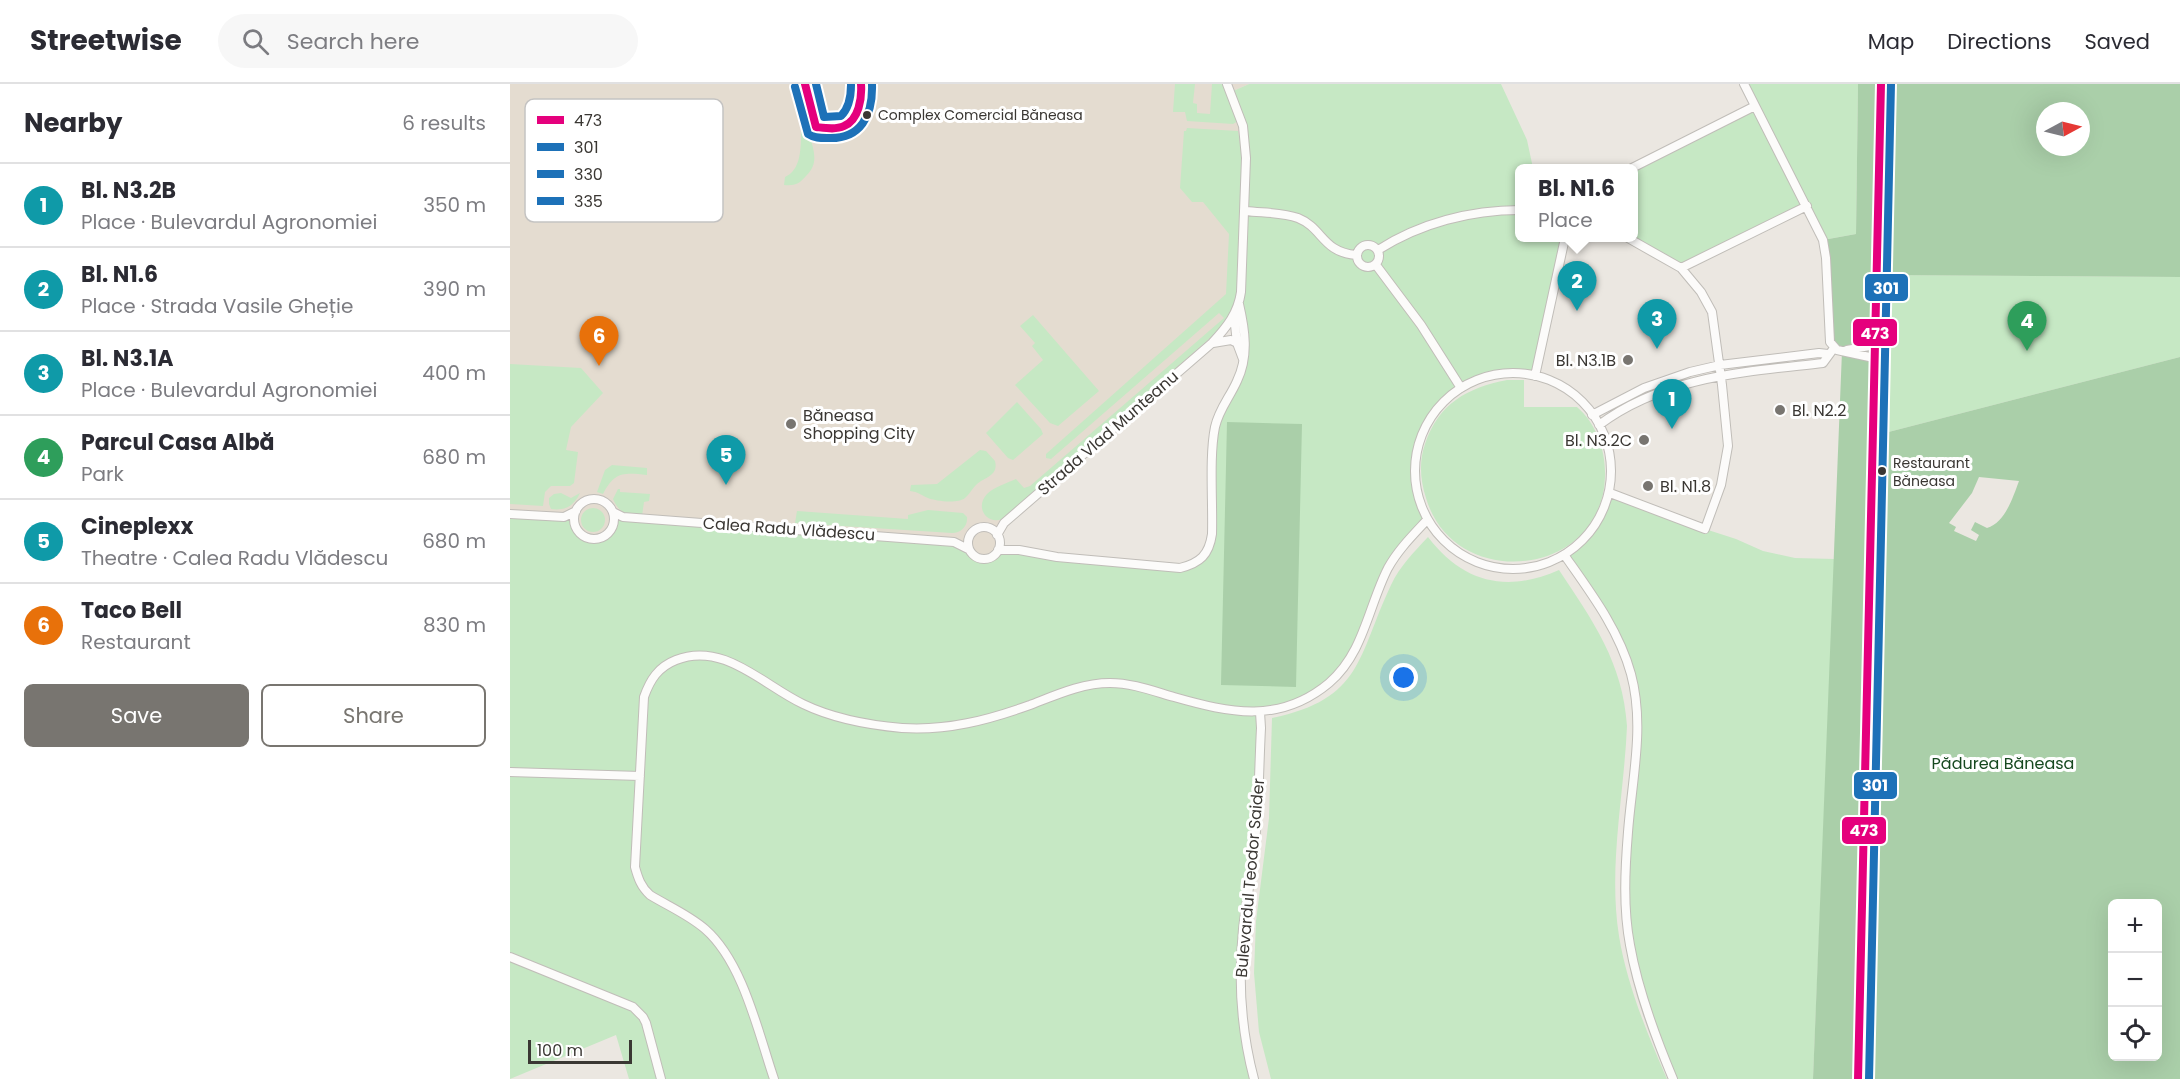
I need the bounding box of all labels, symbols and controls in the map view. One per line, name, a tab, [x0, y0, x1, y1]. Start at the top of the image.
search box	[218, 14, 638, 68]
text: Streetwise	[30, 21, 182, 60]
icon: search	[239, 25, 272, 58]
text: Search here	[287, 26, 419, 57]
text: Map	[1868, 27, 1914, 56]
text: Directions	[1947, 27, 2051, 56]
text: Saved	[2084, 27, 2150, 56]
legend	[525, 99, 723, 222]
north arrow	[2036, 102, 2090, 156]
text: Nearby	[24, 105, 122, 141]
place label: Complex Comercial Băneasa	[878, 105, 1083, 125]
text: 6 results	[402, 109, 486, 137]
text: 473	[574, 109, 602, 132]
marker: Complex Comercial Băneasa	[861, 109, 873, 121]
text: 301	[574, 136, 599, 159]
text: 330	[574, 163, 603, 186]
popup	[1515, 164, 1638, 242]
text: Bl. N1.6	[1538, 173, 1615, 204]
text: Bl. N3.2B	[81, 175, 176, 206]
text: 335	[574, 190, 603, 213]
text: 1	[40, 191, 47, 219]
text: 350 m	[423, 191, 486, 219]
text: Place	[1538, 206, 1593, 234]
text: Place · Bulevardul Agronomiei	[81, 208, 377, 236]
text: Bl. N1.6	[81, 259, 158, 290]
pin: 2	[1558, 262, 1596, 311]
line badge: 301	[1864, 273, 1909, 302]
text: 2	[38, 275, 49, 303]
text: 390 m	[423, 275, 486, 303]
text: 301	[1873, 277, 1899, 300]
text: Place · Strada Vasile Gheție	[81, 292, 353, 320]
pin: 3	[1638, 300, 1676, 349]
pin: 4	[2008, 302, 2047, 351]
pin: 6	[580, 316, 619, 366]
line badge: 473	[1852, 318, 1898, 347]
text: 473	[1860, 322, 1890, 345]
text: Bl. N3.1A	[81, 343, 173, 374]
place label: Bl. N3.1B	[1556, 349, 1616, 372]
marker: Bl. N3.1B	[1621, 353, 1635, 367]
text: 3	[37, 359, 50, 387]
text: 400 m	[422, 359, 486, 387]
street label: Strada Vlad Munteanu	[1033, 365, 1183, 501]
text: Place · Bulevardul Agronomiei	[81, 376, 377, 404]
pin: 1	[1652, 380, 1692, 429]
place label: Bl. N2.2	[1792, 399, 1846, 422]
marker: Bl. N2.2	[1773, 403, 1787, 417]
place label: Băneasa Shopping City	[803, 404, 915, 445]
marker: Băneasa Shopping City	[784, 417, 798, 431]
text: Parcul Casa Albă	[81, 427, 275, 458]
place label: Bl. N3.2C	[1565, 429, 1632, 452]
marker: Bl. N3.2C	[1637, 433, 1651, 447]
pin: 5	[706, 436, 746, 485]
text: 4	[37, 443, 50, 471]
text: 680 m	[422, 443, 486, 471]
place label: Restaurant Băneasa	[1893, 453, 1970, 491]
text: Park	[81, 460, 124, 488]
marker: Restaurant Băneasa	[1876, 465, 1888, 477]
place label: Bl. N1.8	[1660, 475, 1711, 498]
marker: Bl. N1.8	[1641, 479, 1655, 493]
text: Cineplexx	[81, 511, 194, 542]
street label: Calea Radu Vlădescu	[702, 512, 876, 546]
text: 5	[37, 527, 50, 555]
text: 680 m	[422, 527, 486, 555]
text: Theatre · Calea Radu Vlădescu	[81, 544, 388, 572]
text: Taco Bell	[81, 595, 182, 626]
text: 6	[37, 611, 50, 639]
text: 830 m	[423, 611, 486, 639]
text: Restaurant	[81, 628, 191, 656]
your location	[1389, 663, 1418, 692]
button: Save	[24, 684, 249, 747]
button: Share	[261, 684, 486, 747]
park label: Pădurea Băneasa	[1932, 752, 2074, 775]
line badge: 301	[1853, 771, 1898, 800]
text: 301	[1862, 774, 1888, 797]
street label: Bulevardul Teodor Saider	[1230, 777, 1270, 979]
line badge: 473	[1841, 816, 1887, 845]
text: 473	[1849, 819, 1879, 842]
map controls	[2108, 899, 2162, 1061]
button: +	[2108, 899, 2162, 953]
button: −	[2108, 953, 2162, 1007]
button: locate	[2108, 1007, 2162, 1061]
scale bar	[528, 1037, 632, 1064]
text: 100 m	[537, 1039, 583, 1062]

